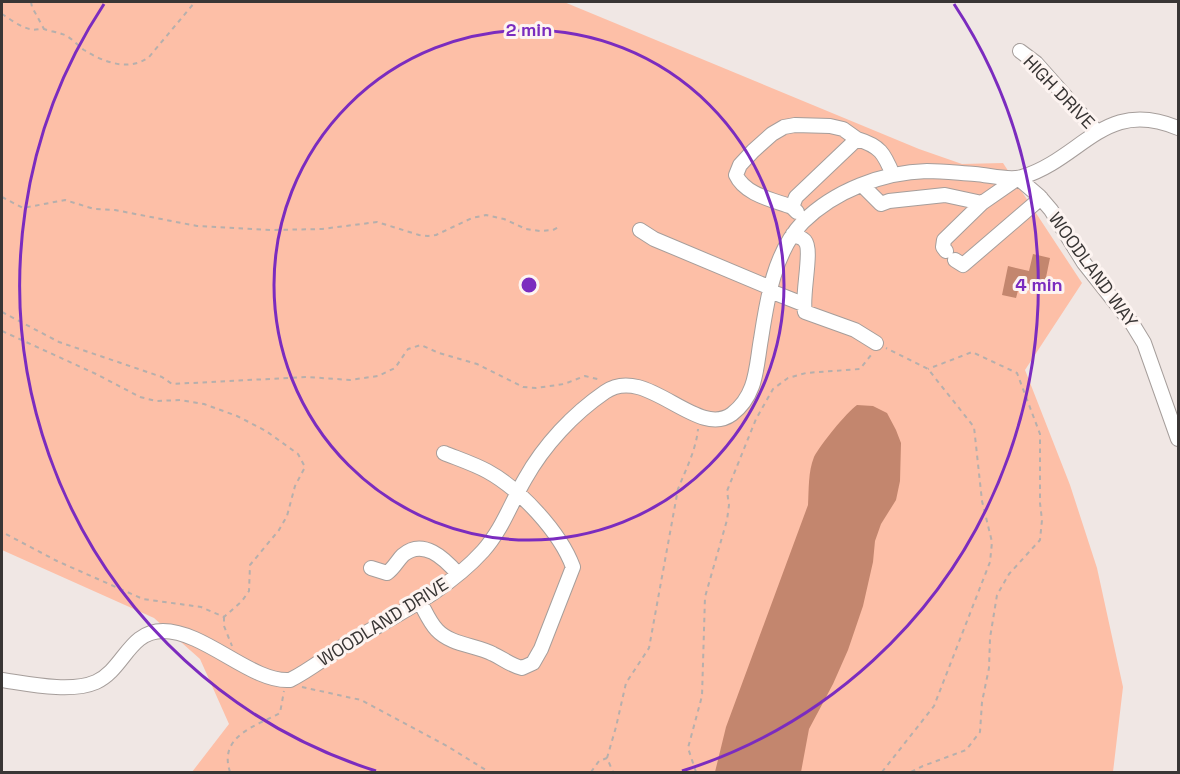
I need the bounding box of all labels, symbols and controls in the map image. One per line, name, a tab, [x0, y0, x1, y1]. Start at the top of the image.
text: 2 min	[506, 18, 552, 41]
street label: HIGH DRIVE	[1019, 50, 1100, 133]
street label: WOODLAND WAY	[1044, 208, 1143, 332]
text: 4 min	[1015, 273, 1063, 296]
centre of rings	[519, 275, 539, 295]
street label: WOODLAND DRIVE	[313, 572, 452, 671]

